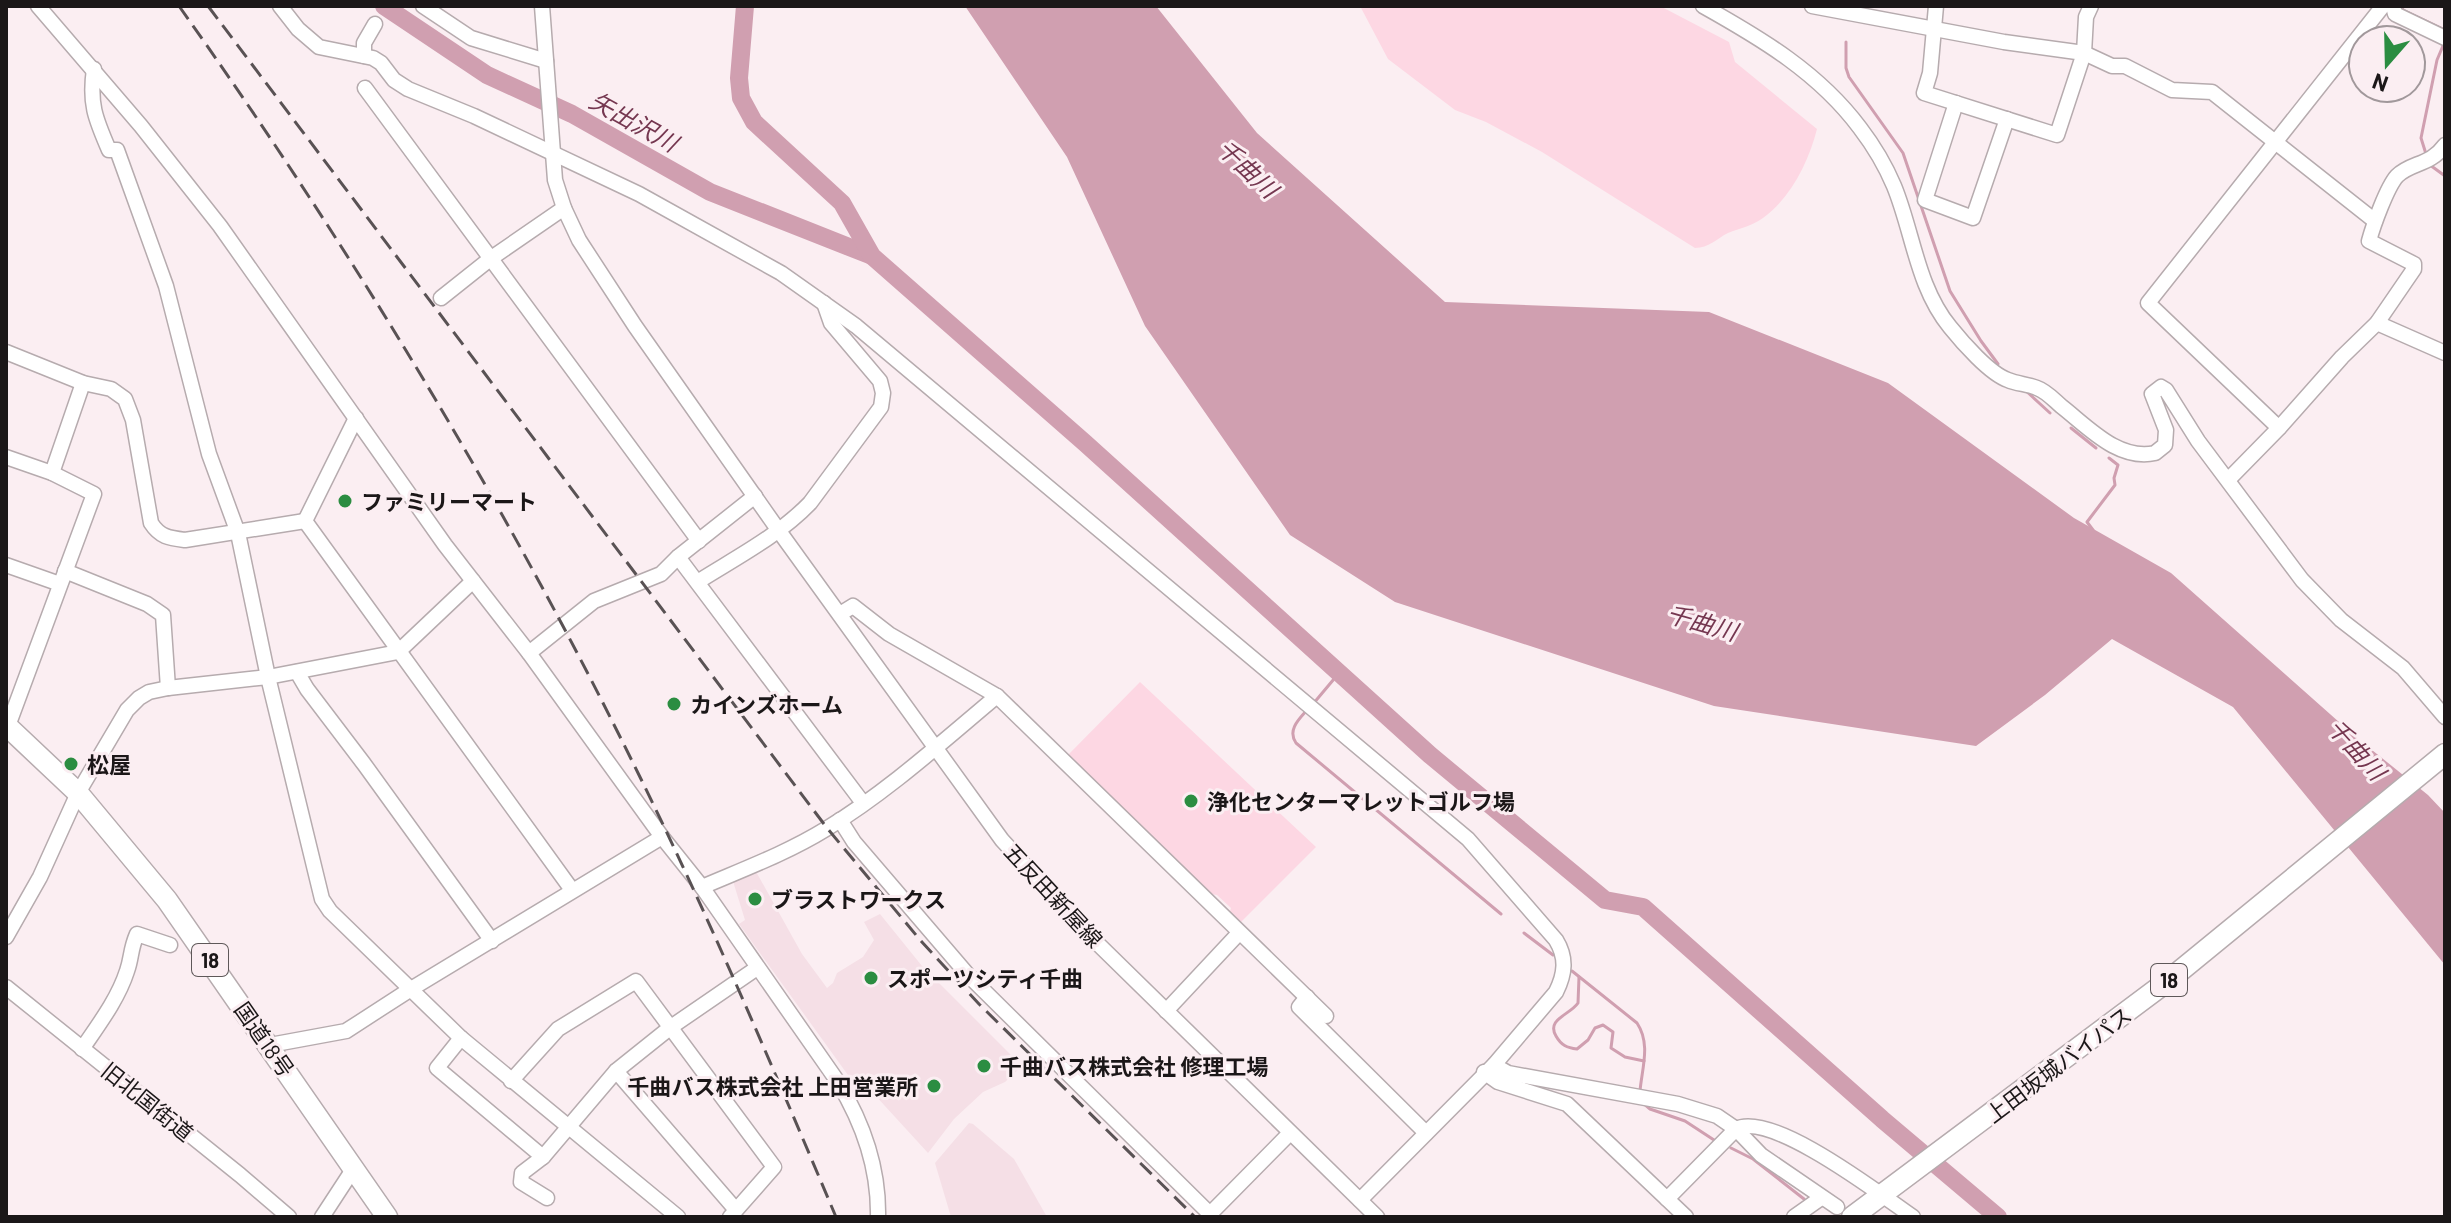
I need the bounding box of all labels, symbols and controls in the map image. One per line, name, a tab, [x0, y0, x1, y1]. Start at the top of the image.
north arrow	[2347, 24, 2427, 104]
text: N	[2368, 69, 2391, 98]
water label: 矢出沢川	[585, 85, 686, 158]
water label: 千曲川	[1212, 133, 1286, 205]
place label: ファミリーマート	[361, 488, 537, 514]
marker: ファミリーマート	[336, 492, 354, 510]
water label: 千曲川	[1663, 598, 1743, 647]
place label: カインズホーム	[690, 691, 843, 717]
marker: カインズホーム	[665, 695, 683, 713]
water label: 千曲川	[2322, 713, 2394, 788]
place label: 松屋	[87, 751, 131, 777]
marker: 松屋	[62, 755, 80, 773]
place label: 浄化センターマレットゴルフ場	[1207, 788, 1515, 814]
marker: 浄化センターマレットゴルフ場	[1182, 792, 1200, 810]
street label: 五反田新屋線	[999, 838, 1109, 952]
place label: ブラストワークス	[771, 886, 946, 912]
marker: ブラストワークス	[746, 890, 764, 908]
road number: 18	[192, 944, 228, 976]
road number: 18	[2151, 964, 2187, 996]
place label: スポーツシティ千曲	[887, 965, 1083, 991]
marker: スポーツシティ千曲	[862, 969, 880, 987]
street label: 国道18号	[230, 997, 300, 1081]
street label: 上田坂城バイパス	[1980, 1001, 2136, 1127]
place label: 千曲バス株式会社 修理工場	[1000, 1053, 1268, 1079]
street label: 旧北国街道	[97, 1056, 199, 1146]
marker: 千曲バス株式会社 修理工場	[975, 1057, 993, 1075]
place label: 千曲バス株式会社 上田営業所	[628, 1073, 918, 1099]
marker: 千曲バス株式会社 上田営業所	[925, 1077, 943, 1095]

